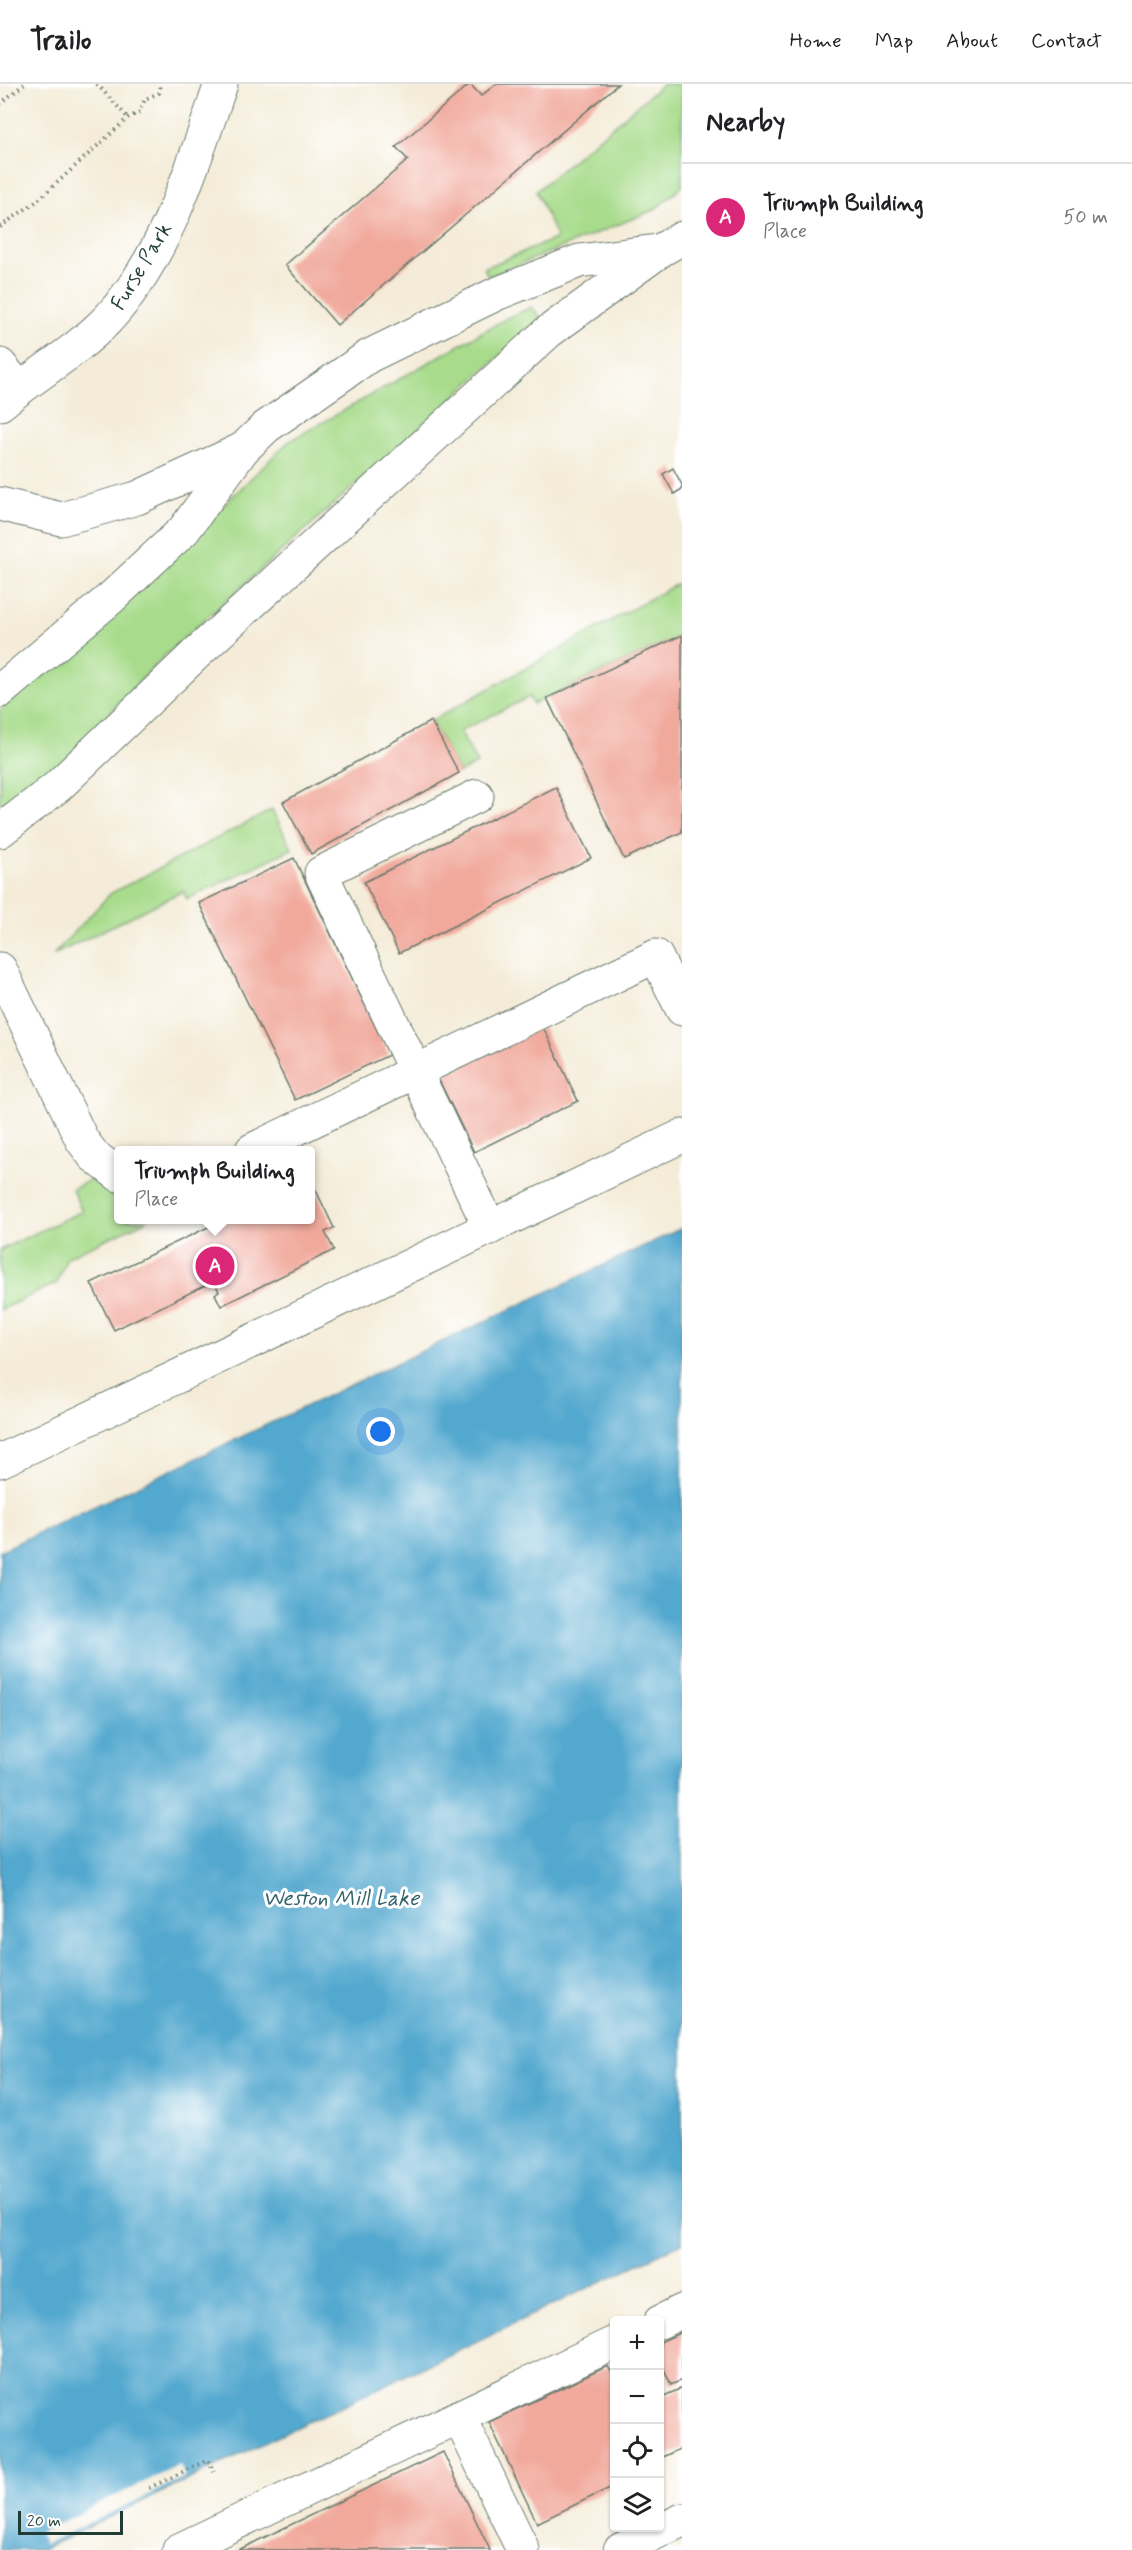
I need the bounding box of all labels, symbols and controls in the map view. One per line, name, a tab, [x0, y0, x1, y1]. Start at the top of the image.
text: Trailo	[30, 23, 91, 60]
text: Home	[790, 27, 842, 55]
text: Map	[875, 27, 913, 55]
text: About	[946, 27, 998, 55]
text: Contact	[1031, 27, 1102, 55]
text: Nearby	[706, 106, 785, 140]
text: Triumph Building	[763, 190, 924, 218]
text: A	[719, 204, 732, 231]
text: 50 m	[1063, 204, 1108, 231]
street label: Furse Park	[105, 217, 179, 316]
text: Place	[763, 218, 807, 245]
popup	[114, 1146, 315, 1224]
text: Triumph Building	[134, 1158, 295, 1186]
text: Place	[134, 1186, 178, 1213]
pin: A	[196, 1244, 234, 1288]
your location	[366, 1417, 395, 1446]
water label: Weston Mill Lake	[263, 1885, 420, 1913]
map controls	[610, 2316, 664, 2532]
button: +	[610, 2316, 664, 2370]
button: −	[610, 2370, 664, 2424]
button: locate	[610, 2424, 664, 2478]
button: layers	[610, 2478, 664, 2532]
scale bar	[18, 2508, 123, 2536]
text: 20 m	[27, 2511, 61, 2532]

